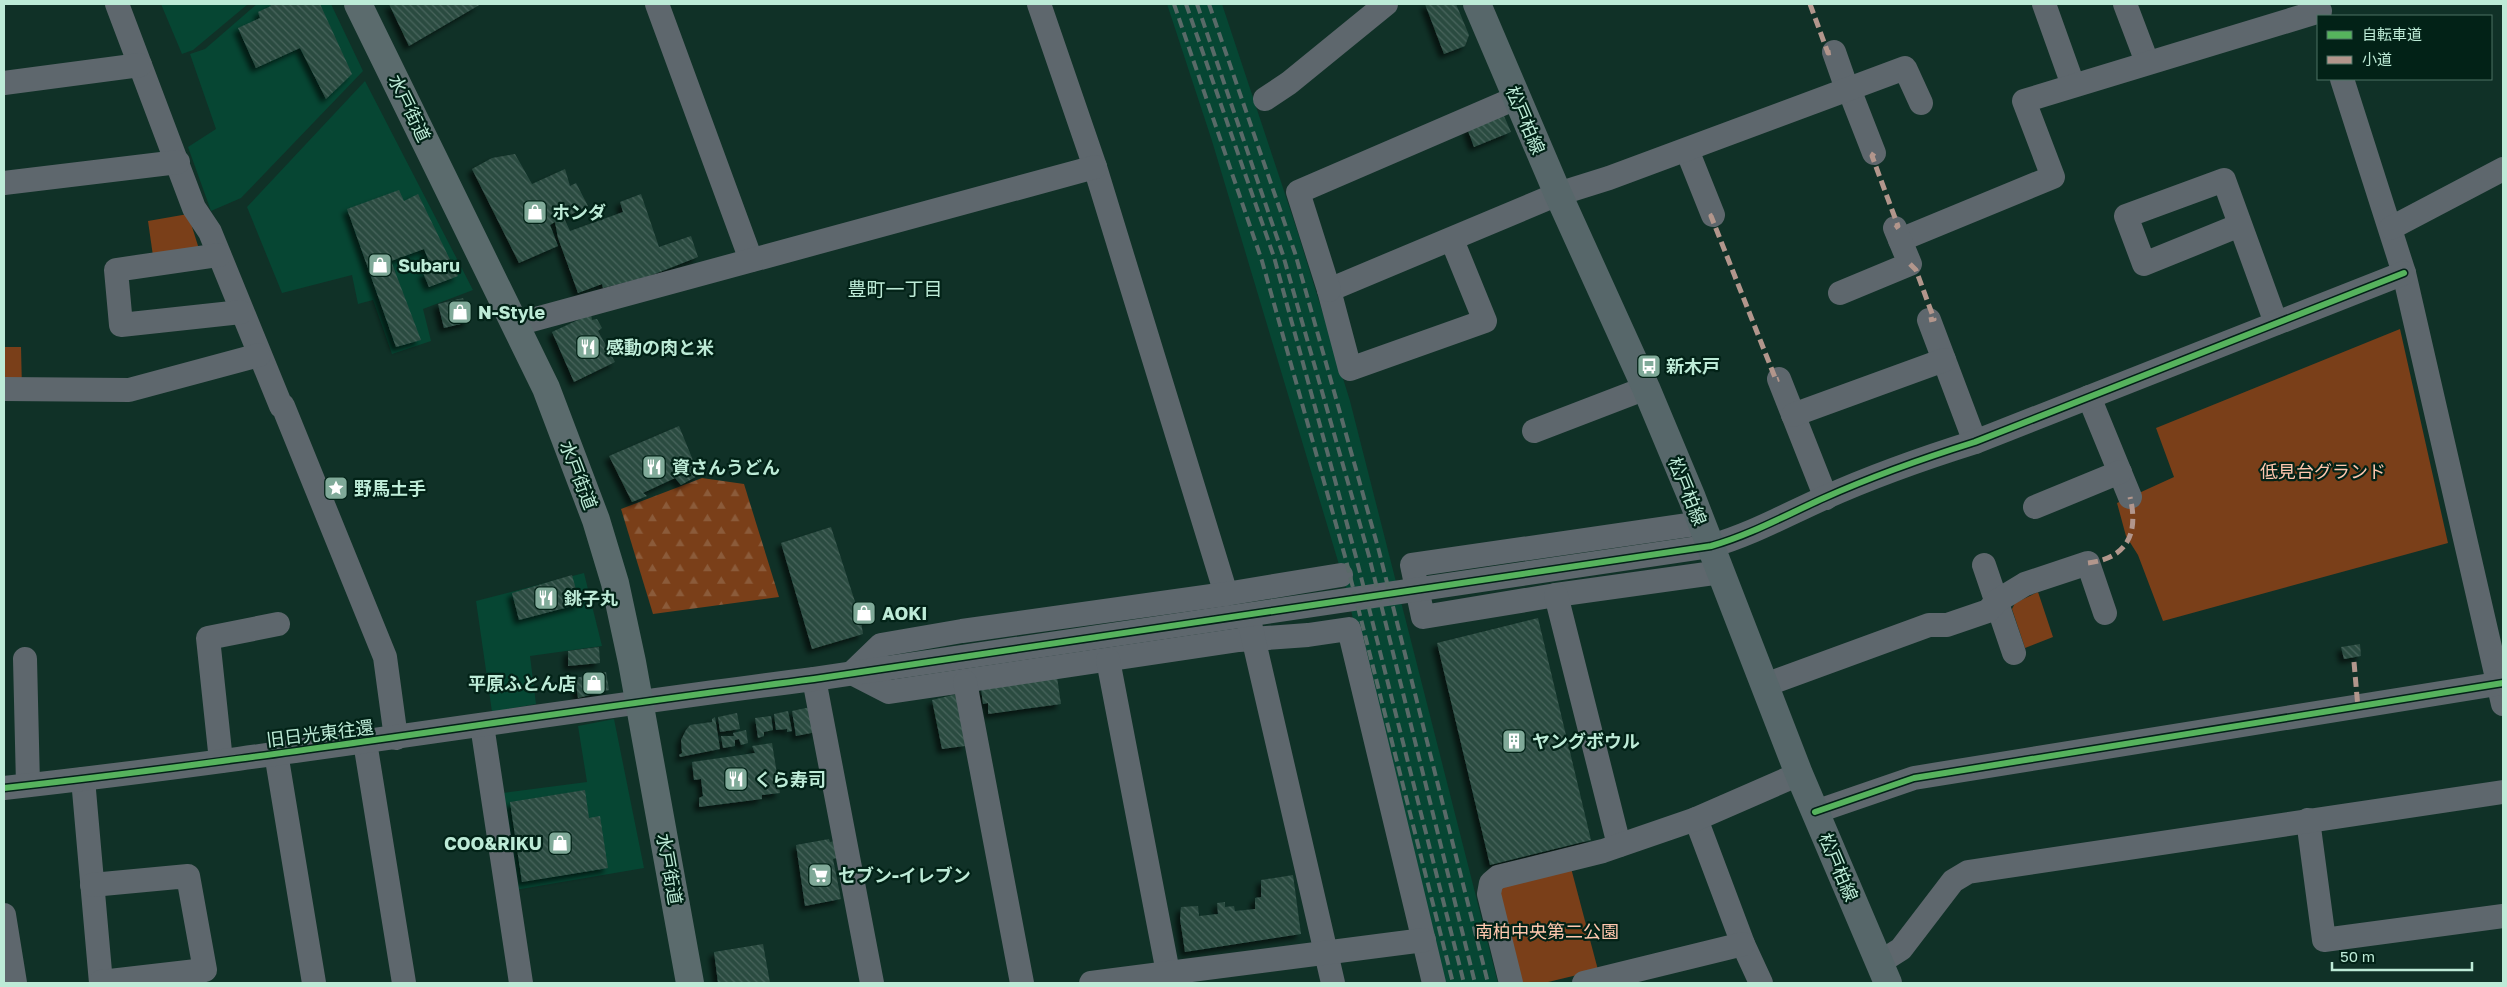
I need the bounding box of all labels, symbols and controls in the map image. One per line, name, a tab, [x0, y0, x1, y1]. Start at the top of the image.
legend	[2317, 15, 2492, 80]
text: 自転車道	[2362, 25, 2422, 43]
text: 小道	[2362, 50, 2392, 68]
street label: 水戸街道	[384, 71, 436, 145]
street label: 松戸柏線	[1502, 83, 1550, 157]
shop icon: ホンダ	[522, 199, 548, 225]
place label: ホンダ	[552, 201, 606, 223]
shop icon: Subaru	[367, 252, 393, 278]
place label: Subaru	[398, 254, 460, 276]
district label: 豊町一丁目	[847, 277, 943, 300]
shop icon: N-Style	[447, 299, 473, 325]
place label: N-Style	[478, 301, 546, 323]
restaurant icon: 感動の肉と米	[575, 334, 601, 360]
place label: 感動の肉と米	[606, 336, 714, 358]
bus stop icon: 新木戸	[1636, 353, 1662, 379]
place label: 新木戸	[1666, 355, 1720, 377]
street label: 水戸街道	[556, 437, 602, 513]
restaurant icon: 資さんうどん	[641, 454, 667, 480]
street label: 松戸柏線	[1664, 454, 1712, 528]
place label: 資さんうどん	[672, 456, 780, 478]
park label: 低見台グランド	[2260, 460, 2386, 482]
place icon: 野馬土手	[323, 475, 349, 501]
place label: 野馬土手	[354, 477, 426, 499]
restaurant icon: 銚子丸	[533, 585, 559, 611]
place label: 銚子丸	[563, 587, 618, 609]
shop icon: AOKI	[851, 600, 877, 626]
place label: AOKI	[882, 602, 927, 624]
shop icon: 平原ふとん店	[581, 670, 607, 696]
place label: 平原ふとん店	[468, 672, 576, 694]
street label: 旧日光東往還	[265, 716, 375, 750]
building icon: ヤングボウル	[1501, 728, 1527, 754]
place label: ヤングボウル	[1532, 730, 1640, 752]
restaurant icon: くら寿司	[723, 766, 749, 792]
place label: くら寿司	[754, 768, 826, 790]
shop icon: COO&RIKU	[547, 830, 573, 856]
street label: 松戸柏線	[1815, 830, 1863, 904]
place label: COO&RIKU	[444, 832, 542, 854]
street label: 水戸街道	[653, 832, 687, 906]
supermarket icon: セブン-イレブン	[807, 862, 833, 888]
place label: セブン-イレブン	[838, 864, 971, 886]
park label: 南柏中央第二公園	[1475, 920, 1619, 942]
scale bar	[2332, 940, 2472, 972]
text: 50 m	[2340, 947, 2375, 965]

